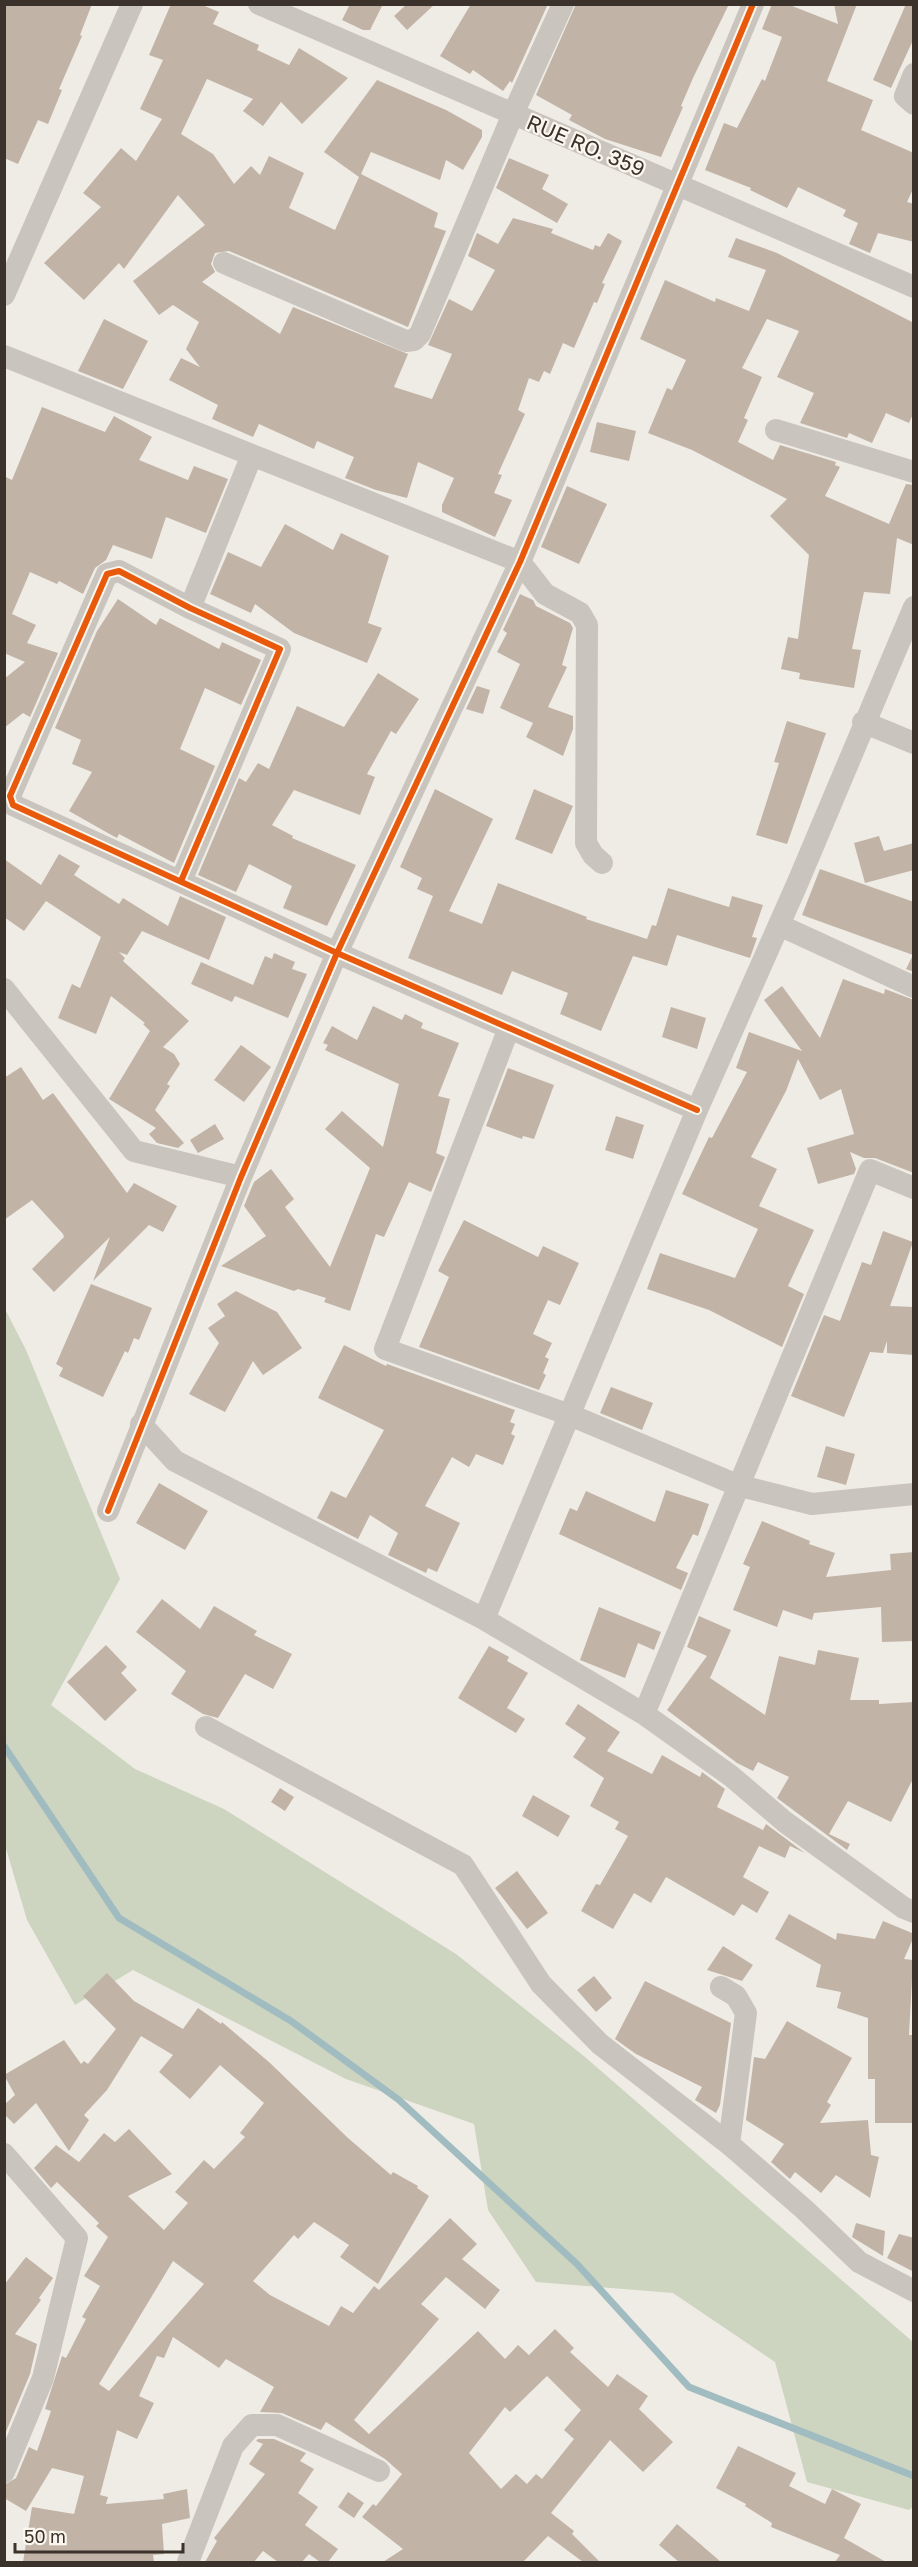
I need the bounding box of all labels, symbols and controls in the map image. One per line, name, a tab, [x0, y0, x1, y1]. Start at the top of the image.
street label: RUE RO. 359	[523, 108, 649, 182]
scale bar	[15, 2516, 183, 2554]
text: 50 m	[24, 2525, 66, 2547]

